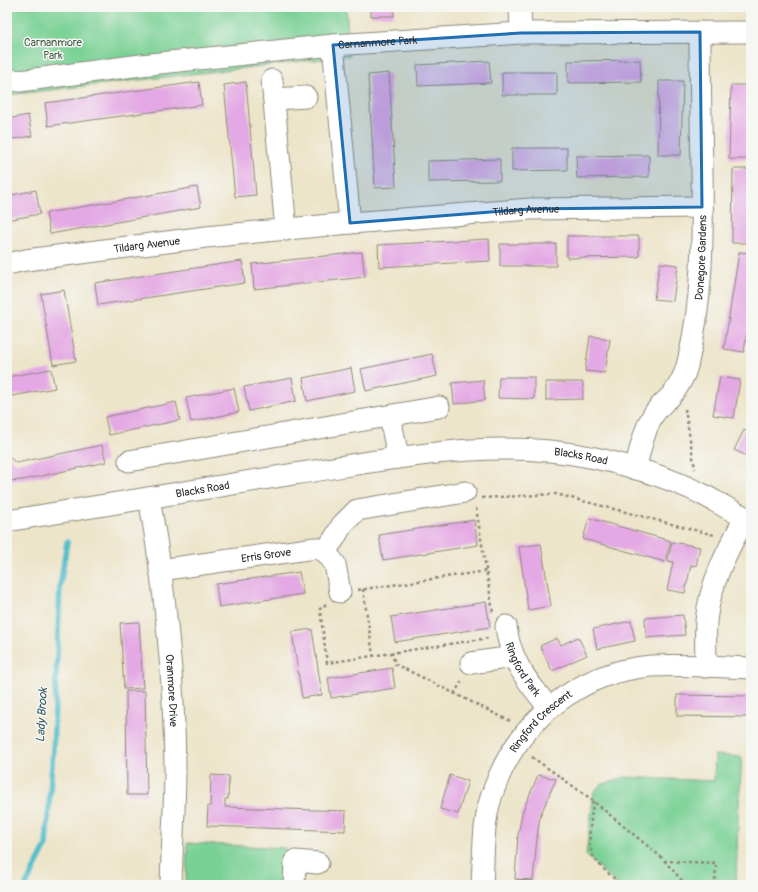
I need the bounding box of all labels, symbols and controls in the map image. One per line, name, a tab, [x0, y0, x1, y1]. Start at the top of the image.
street label: Carnanmore Park	[337, 33, 418, 51]
park label: Carnanmore Park	[24, 36, 83, 62]
street label: Tildarg Avenue	[492, 202, 560, 218]
street label: Donegore Gardens	[692, 215, 709, 301]
street label: Tildarg Avenue	[113, 234, 181, 255]
street label: Blacks Road	[554, 445, 609, 467]
street label: Blacks Road	[175, 478, 230, 500]
street label: Erris Grove	[240, 545, 292, 565]
street label: Ringford Park	[503, 640, 544, 699]
street label: Oranmore Drive	[163, 654, 181, 728]
water label: Lady Brook	[33, 686, 51, 743]
street label: Ringford Crescent	[507, 687, 575, 755]

